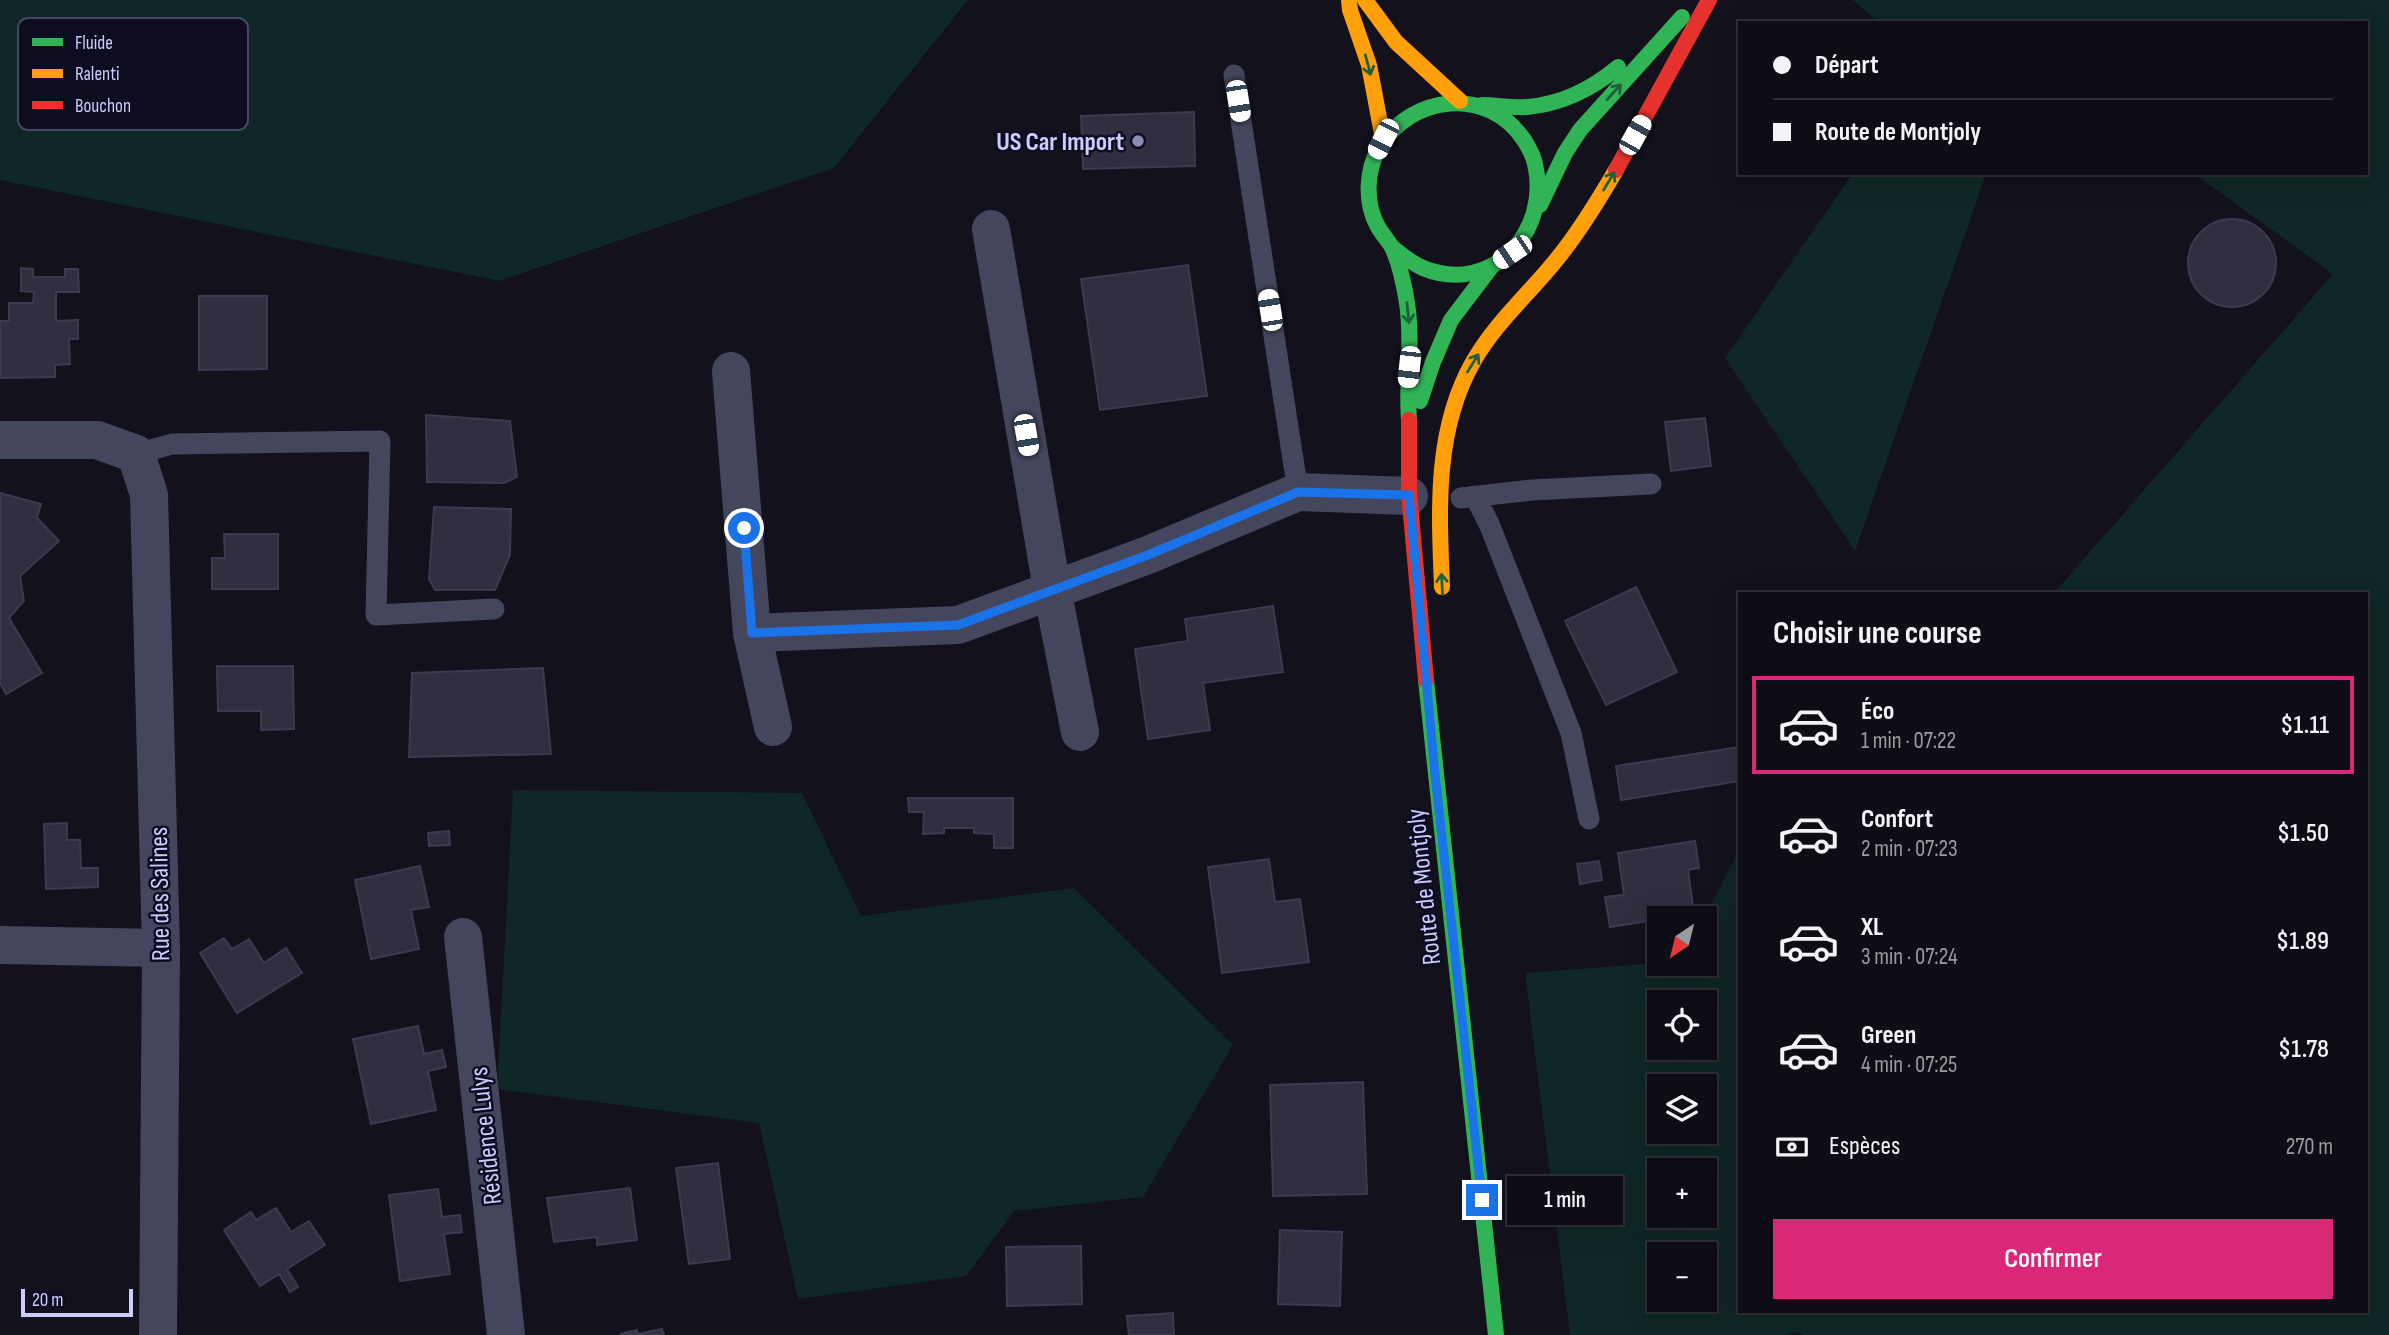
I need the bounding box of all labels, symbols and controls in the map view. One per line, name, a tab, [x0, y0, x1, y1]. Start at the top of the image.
legend	[18, 18, 248, 130]
text: Fluide	[75, 32, 113, 55]
text: Départ	[1815, 50, 1878, 81]
one-way arrow	[1362, 54, 1375, 76]
text: Ralenti	[75, 63, 120, 86]
car	[1225, 79, 1252, 123]
one-way arrow	[1606, 84, 1623, 101]
text: Bouchon	[75, 95, 131, 118]
car	[1616, 112, 1655, 158]
car	[1365, 116, 1402, 162]
text: Route de Montjoly	[1815, 117, 1981, 148]
place label: US Car Import	[996, 127, 1124, 158]
marker: US Car Import	[1130, 133, 1146, 149]
one-way arrow	[1602, 172, 1616, 192]
car	[1489, 232, 1536, 272]
car	[1257, 288, 1284, 332]
one-way arrow	[1402, 301, 1415, 324]
car	[1397, 345, 1422, 389]
one-way arrow	[1467, 353, 1481, 373]
car	[1013, 412, 1040, 458]
route start	[728, 512, 760, 544]
one-way arrow	[1436, 573, 1449, 596]
text: Choisir une course	[1773, 614, 1982, 653]
icon: car	[1777, 694, 1840, 757]
text: Éco	[1861, 696, 1894, 727]
text: $1.11	[2280, 710, 2329, 741]
text: 1 min · 07:22	[1861, 727, 1956, 755]
icon: car	[1777, 802, 1840, 865]
text: Confort	[1861, 804, 1933, 835]
street label: Route de Montjoly	[1401, 807, 1448, 966]
text: $1.50	[2277, 818, 2329, 849]
street label: Rue des Salines	[144, 826, 177, 961]
text: 2 min · 07:23	[1861, 835, 1958, 863]
north arrow	[1647, 906, 1717, 976]
map controls	[1647, 906, 1717, 1312]
icon: car	[1777, 910, 1840, 973]
text: XL	[1861, 912, 1883, 943]
text: $1.89	[2276, 926, 2329, 957]
text: 3 min · 07:24	[1861, 943, 1958, 971]
button: locate	[1647, 990, 1717, 1060]
icon: car	[1777, 1018, 1840, 1081]
text: Green	[1861, 1020, 1916, 1051]
text: $1.78	[2278, 1034, 2329, 1065]
text: 4 min · 07:25	[1861, 1051, 1957, 1079]
street label: Résidence Lulys	[464, 1065, 509, 1206]
button: layers	[1647, 1074, 1717, 1144]
icon: cash	[1773, 1128, 1811, 1166]
text: Espèces	[1829, 1131, 1900, 1162]
text: 270 m	[2286, 1133, 2333, 1161]
button: +	[1647, 1158, 1717, 1228]
callout: 1 min	[1506, 1176, 1622, 1224]
route end	[1466, 1184, 1498, 1216]
text: 1 min	[1544, 1186, 1586, 1214]
button: Confirmer	[1773, 1219, 2333, 1299]
button: −	[1647, 1242, 1717, 1312]
scale bar	[21, 1286, 133, 1318]
text: 20 m	[32, 1289, 64, 1312]

